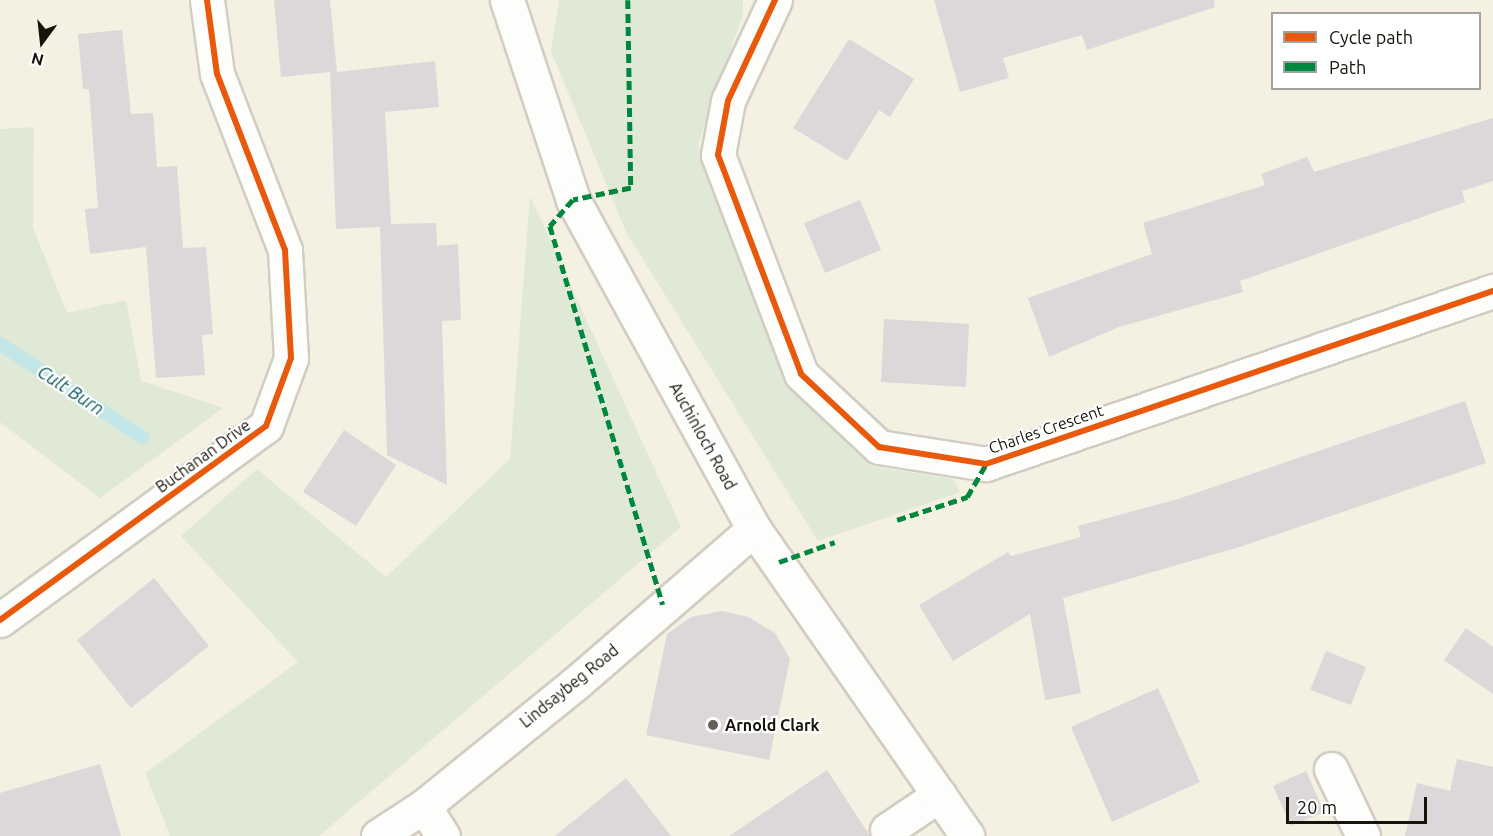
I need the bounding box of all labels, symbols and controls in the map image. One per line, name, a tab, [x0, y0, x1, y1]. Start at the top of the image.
north arrow	[12, 12, 72, 72]
legend	[1271, 12, 1481, 90]
text: Cycle path	[1329, 27, 1413, 47]
text: N	[29, 49, 45, 70]
text: Path	[1329, 57, 1366, 77]
water label: Cult Burn	[34, 361, 108, 419]
street label: Auchinloch Road	[666, 379, 740, 493]
street label: Charles Crescent	[986, 400, 1106, 458]
street label: Buchanan Drive	[152, 415, 254, 497]
street label: Lindsaybeg Road	[516, 640, 622, 732]
place label: Arnold Clark	[725, 715, 820, 735]
marker: Arnold Clark	[706, 718, 720, 732]
scale bar	[1289, 785, 1430, 823]
text: 20 m	[1297, 797, 1337, 817]

